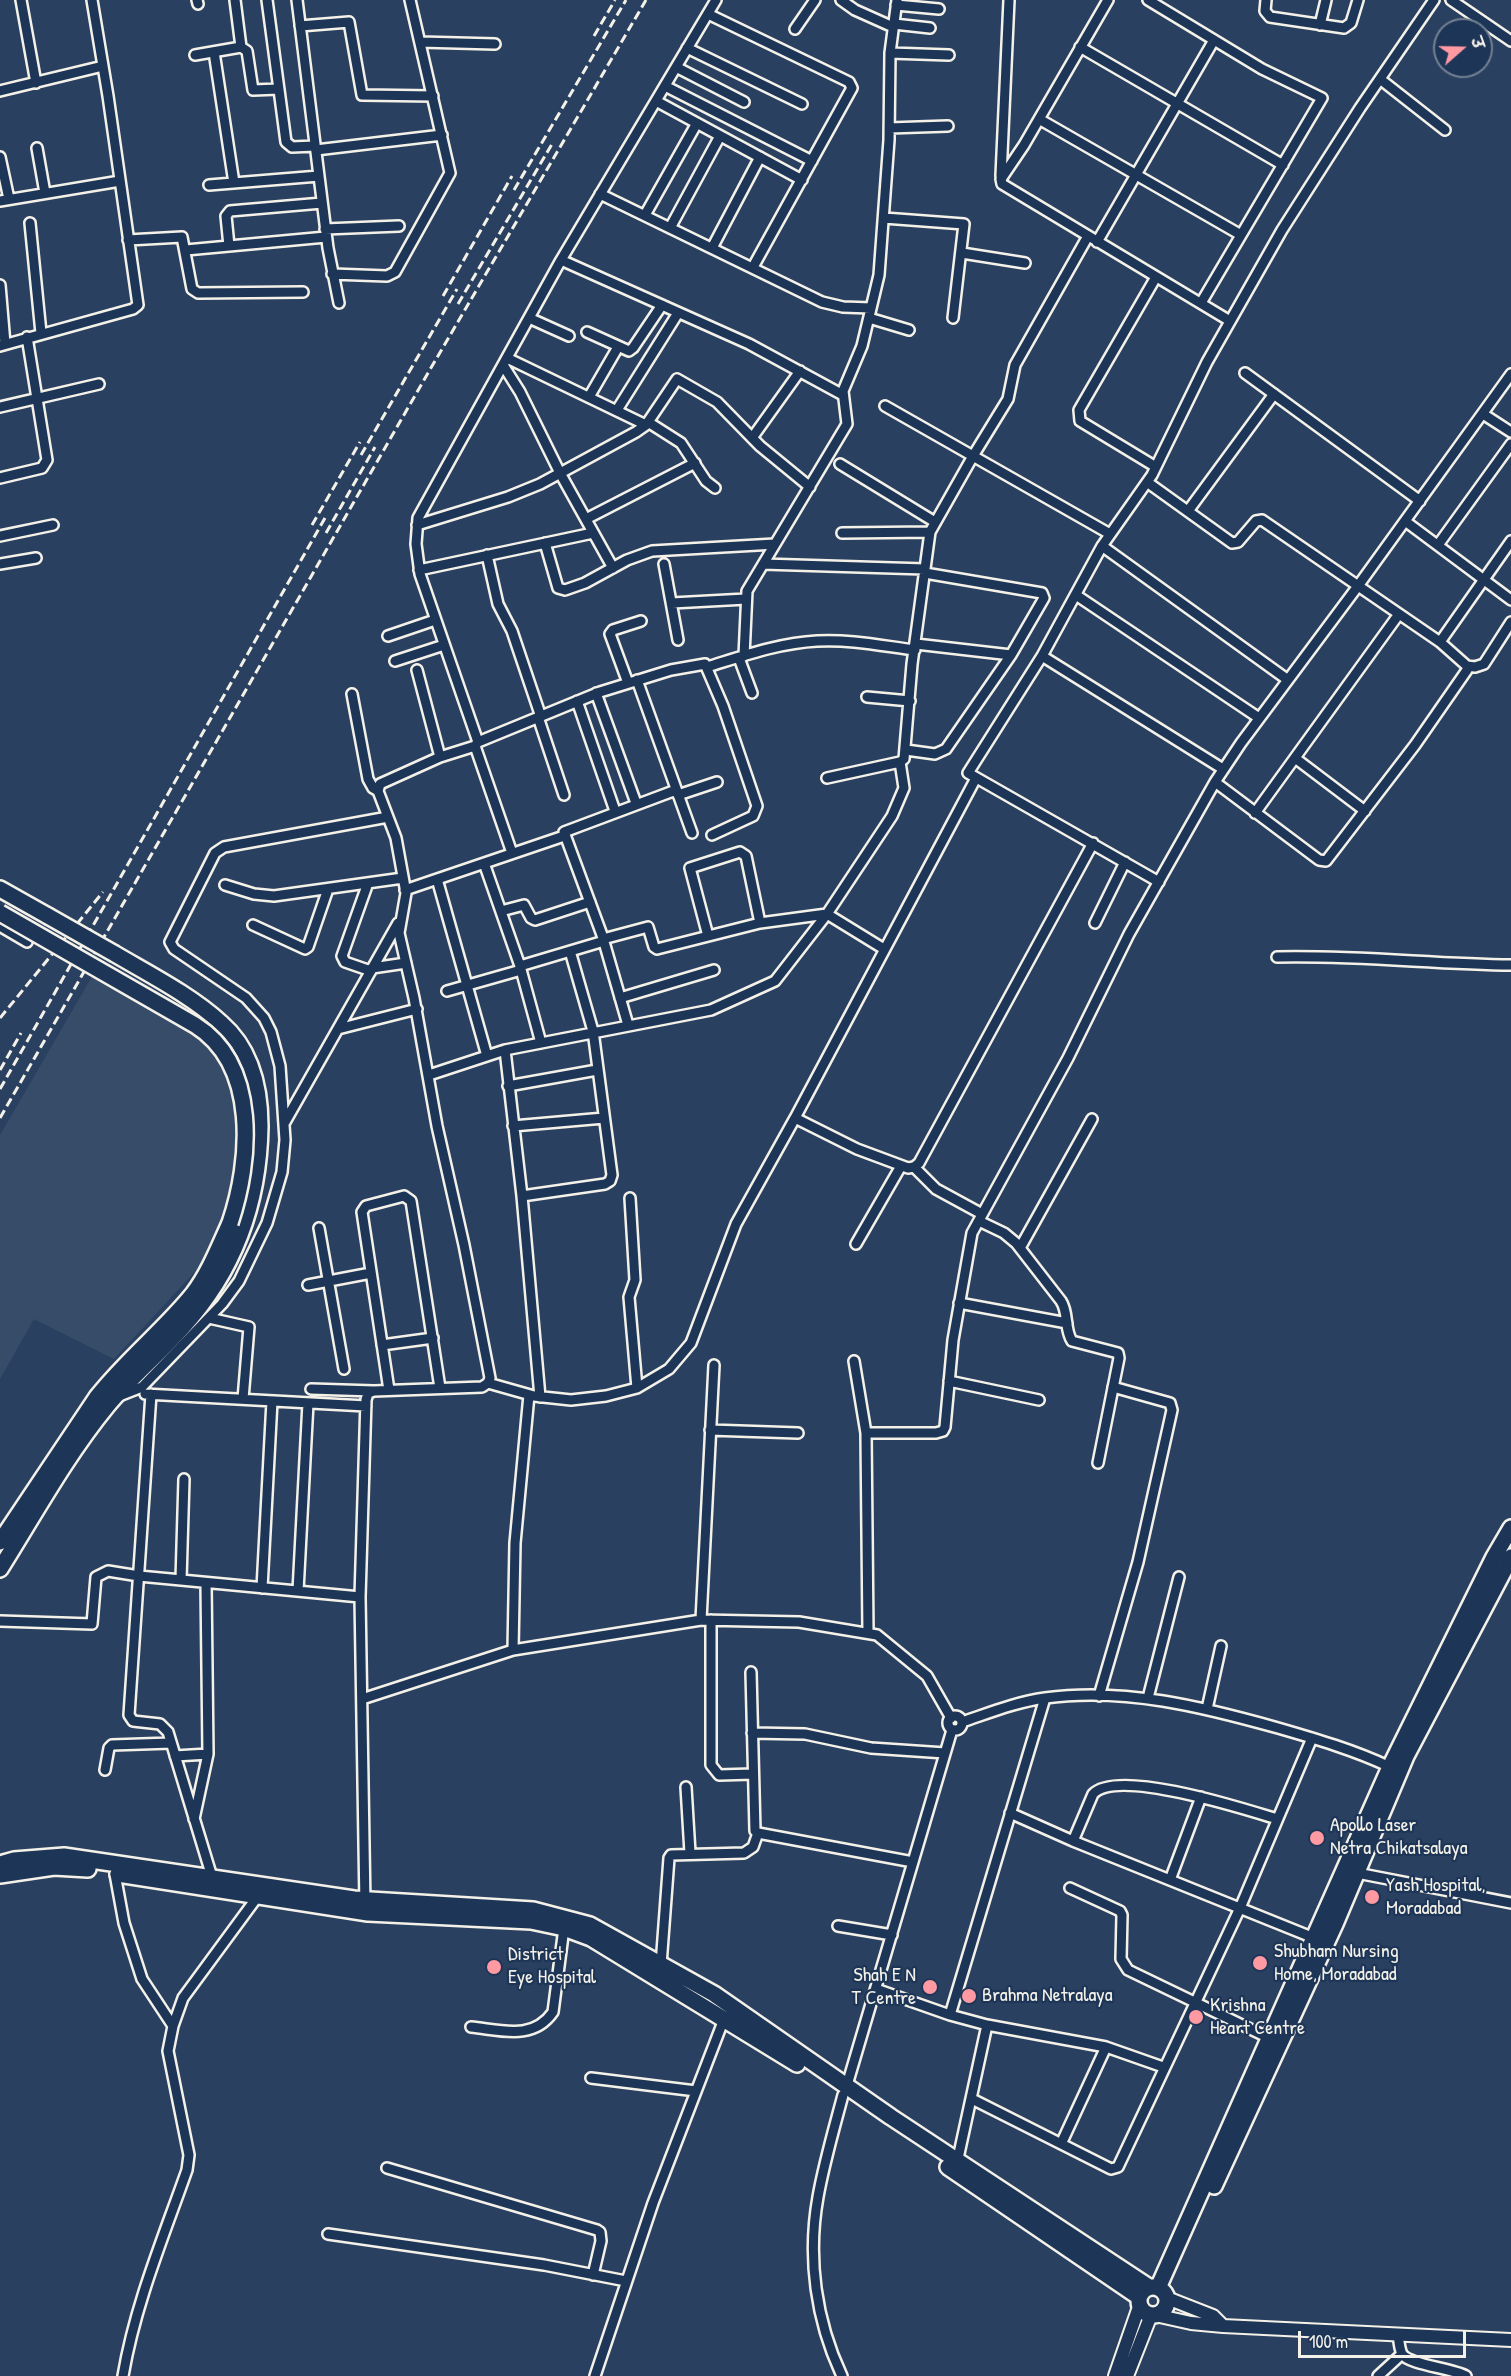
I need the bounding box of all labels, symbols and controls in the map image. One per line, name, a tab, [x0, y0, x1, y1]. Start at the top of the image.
north arrow	[1433, 18, 1493, 78]
text: उ	[1466, 34, 1490, 51]
place label: Apollo Laser Netra Chikatsalaya	[1330, 1814, 1467, 1861]
marker: Apollo Laser Netra Chikatsalaya	[1308, 1829, 1326, 1847]
place label: Yash Hospital, Moradabad	[1386, 1874, 1486, 1921]
marker: Yash Hospital, Moradabad	[1363, 1888, 1381, 1906]
place label: Shubham Nursing Home, Moradabad	[1274, 1940, 1399, 1987]
place label: District Eye Hospital	[508, 1943, 596, 1990]
marker: Shubham Nursing Home, Moradabad	[1251, 1954, 1269, 1972]
marker: District Eye Hospital	[485, 1958, 503, 1976]
place label: Shah E N T Centre	[852, 1964, 916, 2011]
marker: Shah E N T Centre	[921, 1978, 939, 1996]
place label: Brahma Netralaya	[982, 1984, 1113, 2008]
marker: Brahma Netralaya	[960, 1987, 978, 2005]
place label: Krishna Heart Centre	[1210, 1994, 1305, 2041]
marker: Krishna Heart Centre	[1187, 2008, 1205, 2026]
scale bar	[1301, 2319, 1469, 2357]
text: 100 m	[1309, 2329, 1348, 2354]

